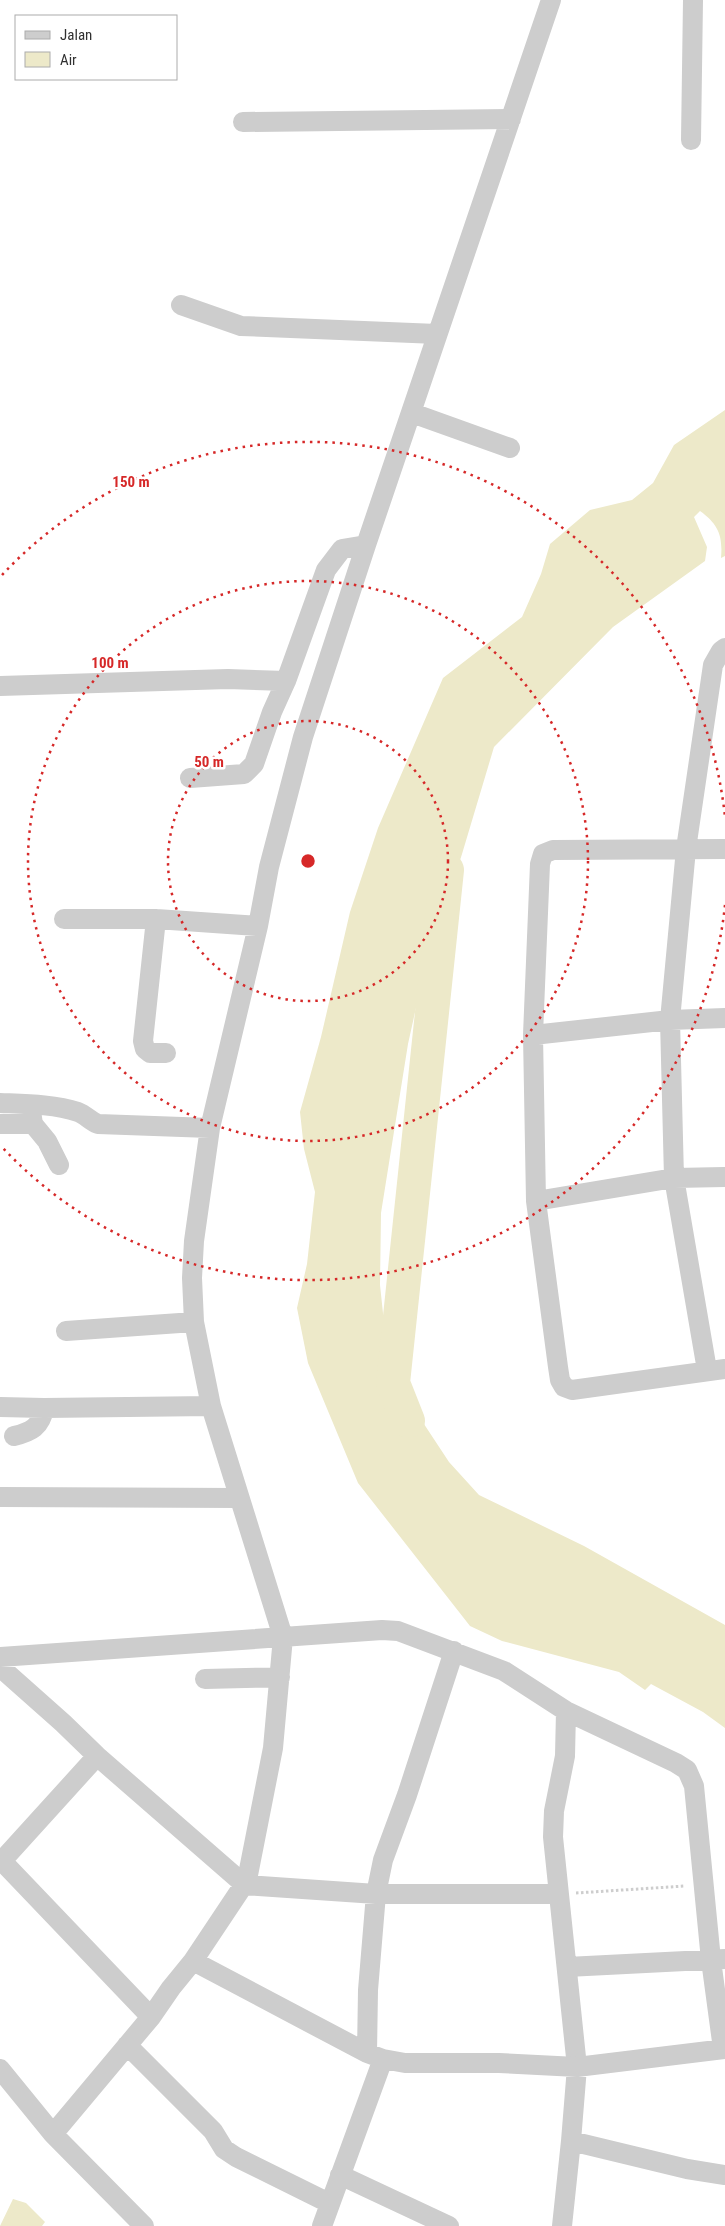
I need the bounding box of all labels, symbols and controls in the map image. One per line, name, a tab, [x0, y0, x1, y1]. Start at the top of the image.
legend	[15, 15, 178, 80]
text: Jalan	[60, 26, 92, 44]
text: Air	[60, 51, 77, 69]
text: 150 m	[112, 473, 150, 491]
text: 100 m	[91, 654, 129, 672]
text: 50 m	[194, 753, 224, 771]
centre of rings	[299, 852, 317, 870]

